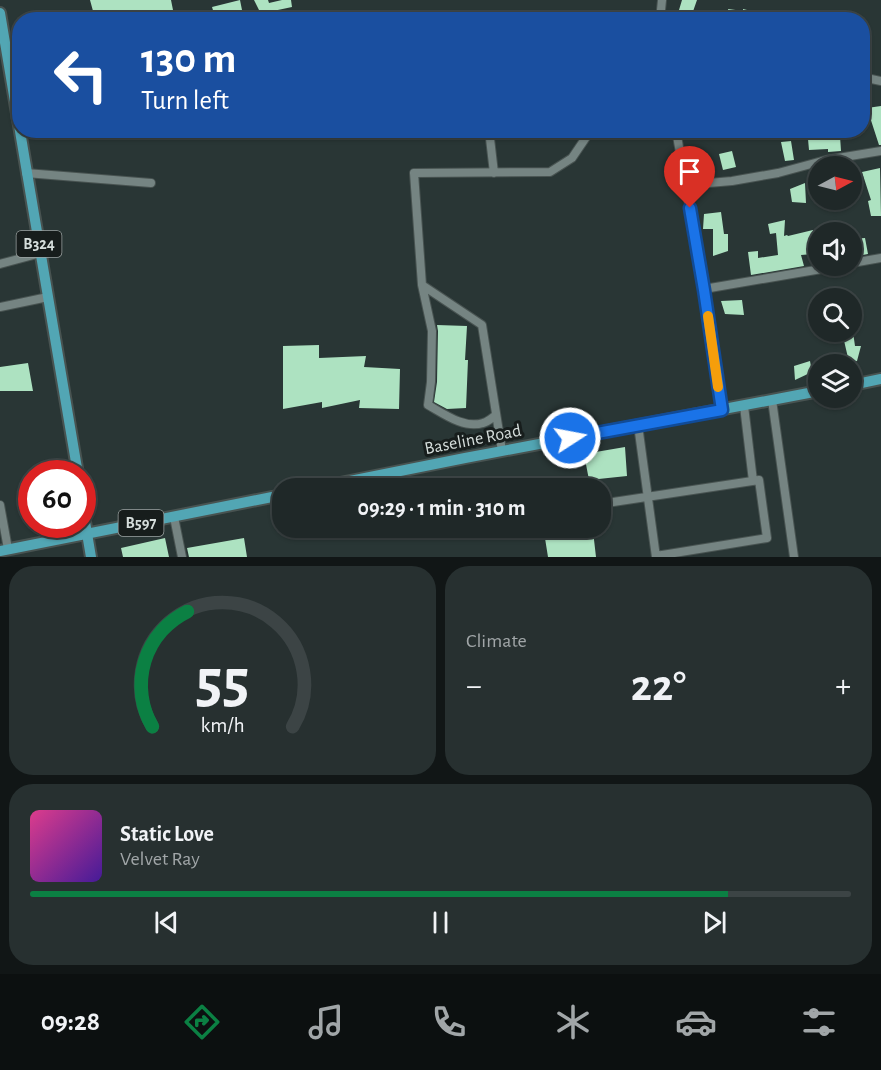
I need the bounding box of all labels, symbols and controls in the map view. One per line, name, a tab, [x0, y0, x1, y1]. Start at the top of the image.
icon: left	[42, 36, 120, 114]
text: 130 m	[141, 38, 236, 80]
text: Turn left	[141, 87, 229, 114]
pin	[664, 146, 715, 208]
icon: arrive	[673, 155, 706, 188]
north arrow	[808, 156, 862, 210]
map controls	[808, 156, 862, 408]
button: sound	[808, 222, 862, 276]
road number: B324	[16, 231, 62, 257]
button: search	[808, 288, 862, 342]
button: layers	[808, 354, 862, 408]
position arrow	[538, 406, 602, 470]
street label: Baseline Road	[423, 422, 523, 458]
speed limit sign: 60	[18, 460, 96, 538]
text: 09:29 · 1 min · 310 m	[358, 497, 525, 519]
road number: B597	[118, 510, 164, 536]
text: Climate	[466, 631, 527, 651]
text: 55	[196, 651, 249, 713]
text: 22°	[631, 664, 686, 709]
text: −	[466, 670, 482, 703]
text: +	[835, 670, 851, 703]
text: km/h	[200, 716, 245, 737]
text: Static Love	[120, 823, 214, 845]
text: Velvet Ray	[120, 849, 200, 869]
icon: previous	[150, 906, 183, 939]
icon: pause	[424, 906, 457, 939]
icon: next	[698, 906, 731, 939]
icon: directions	[181, 1001, 223, 1043]
icon: music	[305, 1001, 347, 1043]
icon: phone	[428, 1001, 470, 1043]
icon: climate	[552, 1001, 594, 1043]
icon: car	[675, 1001, 717, 1043]
icon: filters	[798, 1001, 840, 1043]
text: 09:28	[41, 1008, 100, 1035]

